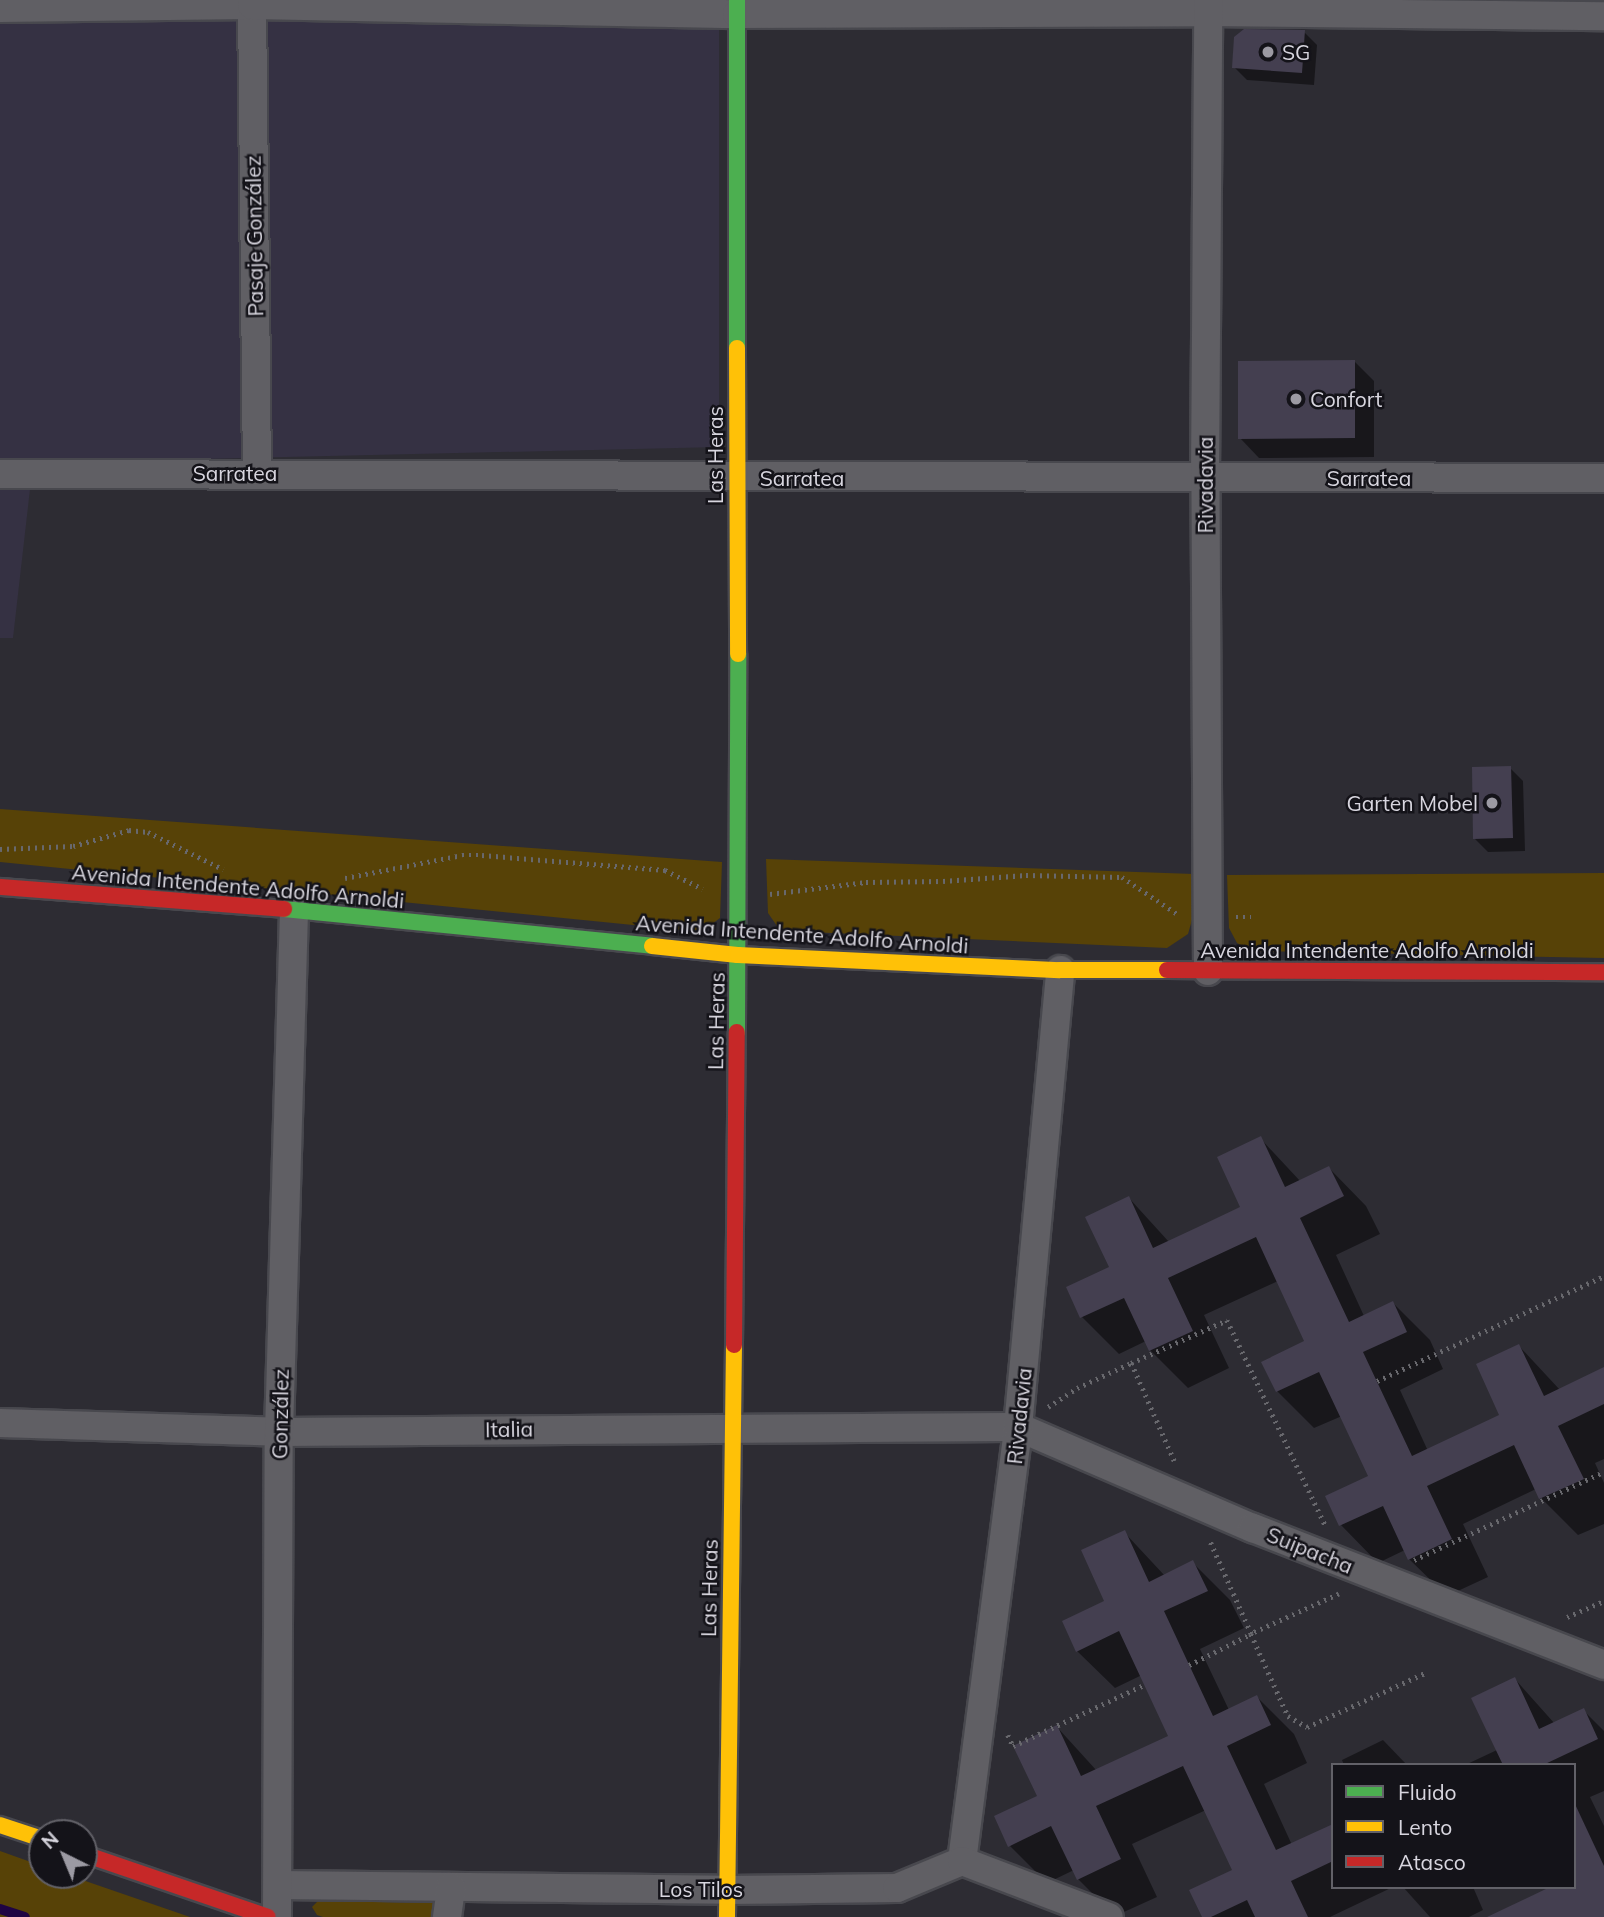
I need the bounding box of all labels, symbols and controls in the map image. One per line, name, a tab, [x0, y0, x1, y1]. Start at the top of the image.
place label: SG	[1282, 39, 1310, 65]
marker: SG	[1260, 44, 1276, 60]
street label: Pasaje González	[240, 155, 268, 317]
place label: Confort	[1310, 386, 1382, 412]
marker: Confort	[1288, 391, 1304, 407]
street label: Las Heras	[702, 406, 728, 504]
street label: Rivadavia	[1192, 437, 1218, 533]
street label: Sarratea	[193, 460, 277, 486]
street label: Sarratea	[760, 465, 844, 491]
street label: Sarratea	[1327, 465, 1411, 491]
place label: Garten Mobel	[1346, 790, 1478, 816]
marker: Garten Mobel	[1484, 795, 1500, 811]
street label: Avenida Intendente Adolfo Arnoldi	[71, 859, 405, 913]
street label: Avenida Intendente Adolfo Arnoldi	[635, 910, 969, 958]
street label: Avenida Intendente Adolfo Arnoldi	[1200, 937, 1534, 963]
street label: Las Heras	[703, 972, 729, 1070]
street label: Rivadavia	[1001, 1366, 1037, 1466]
street label: González	[267, 1369, 293, 1459]
street label: Italia	[485, 1416, 533, 1442]
street label: Suipacha	[1263, 1521, 1357, 1579]
street label: Las Heras	[696, 1539, 722, 1637]
legend	[1331, 1763, 1576, 1889]
text: Fluido	[1398, 1779, 1457, 1805]
text: Lento	[1398, 1814, 1452, 1840]
north arrow	[28, 1819, 98, 1889]
text: N	[37, 1826, 63, 1854]
text: Atasco	[1398, 1849, 1466, 1875]
street label: Los Tilos	[659, 1876, 743, 1902]

